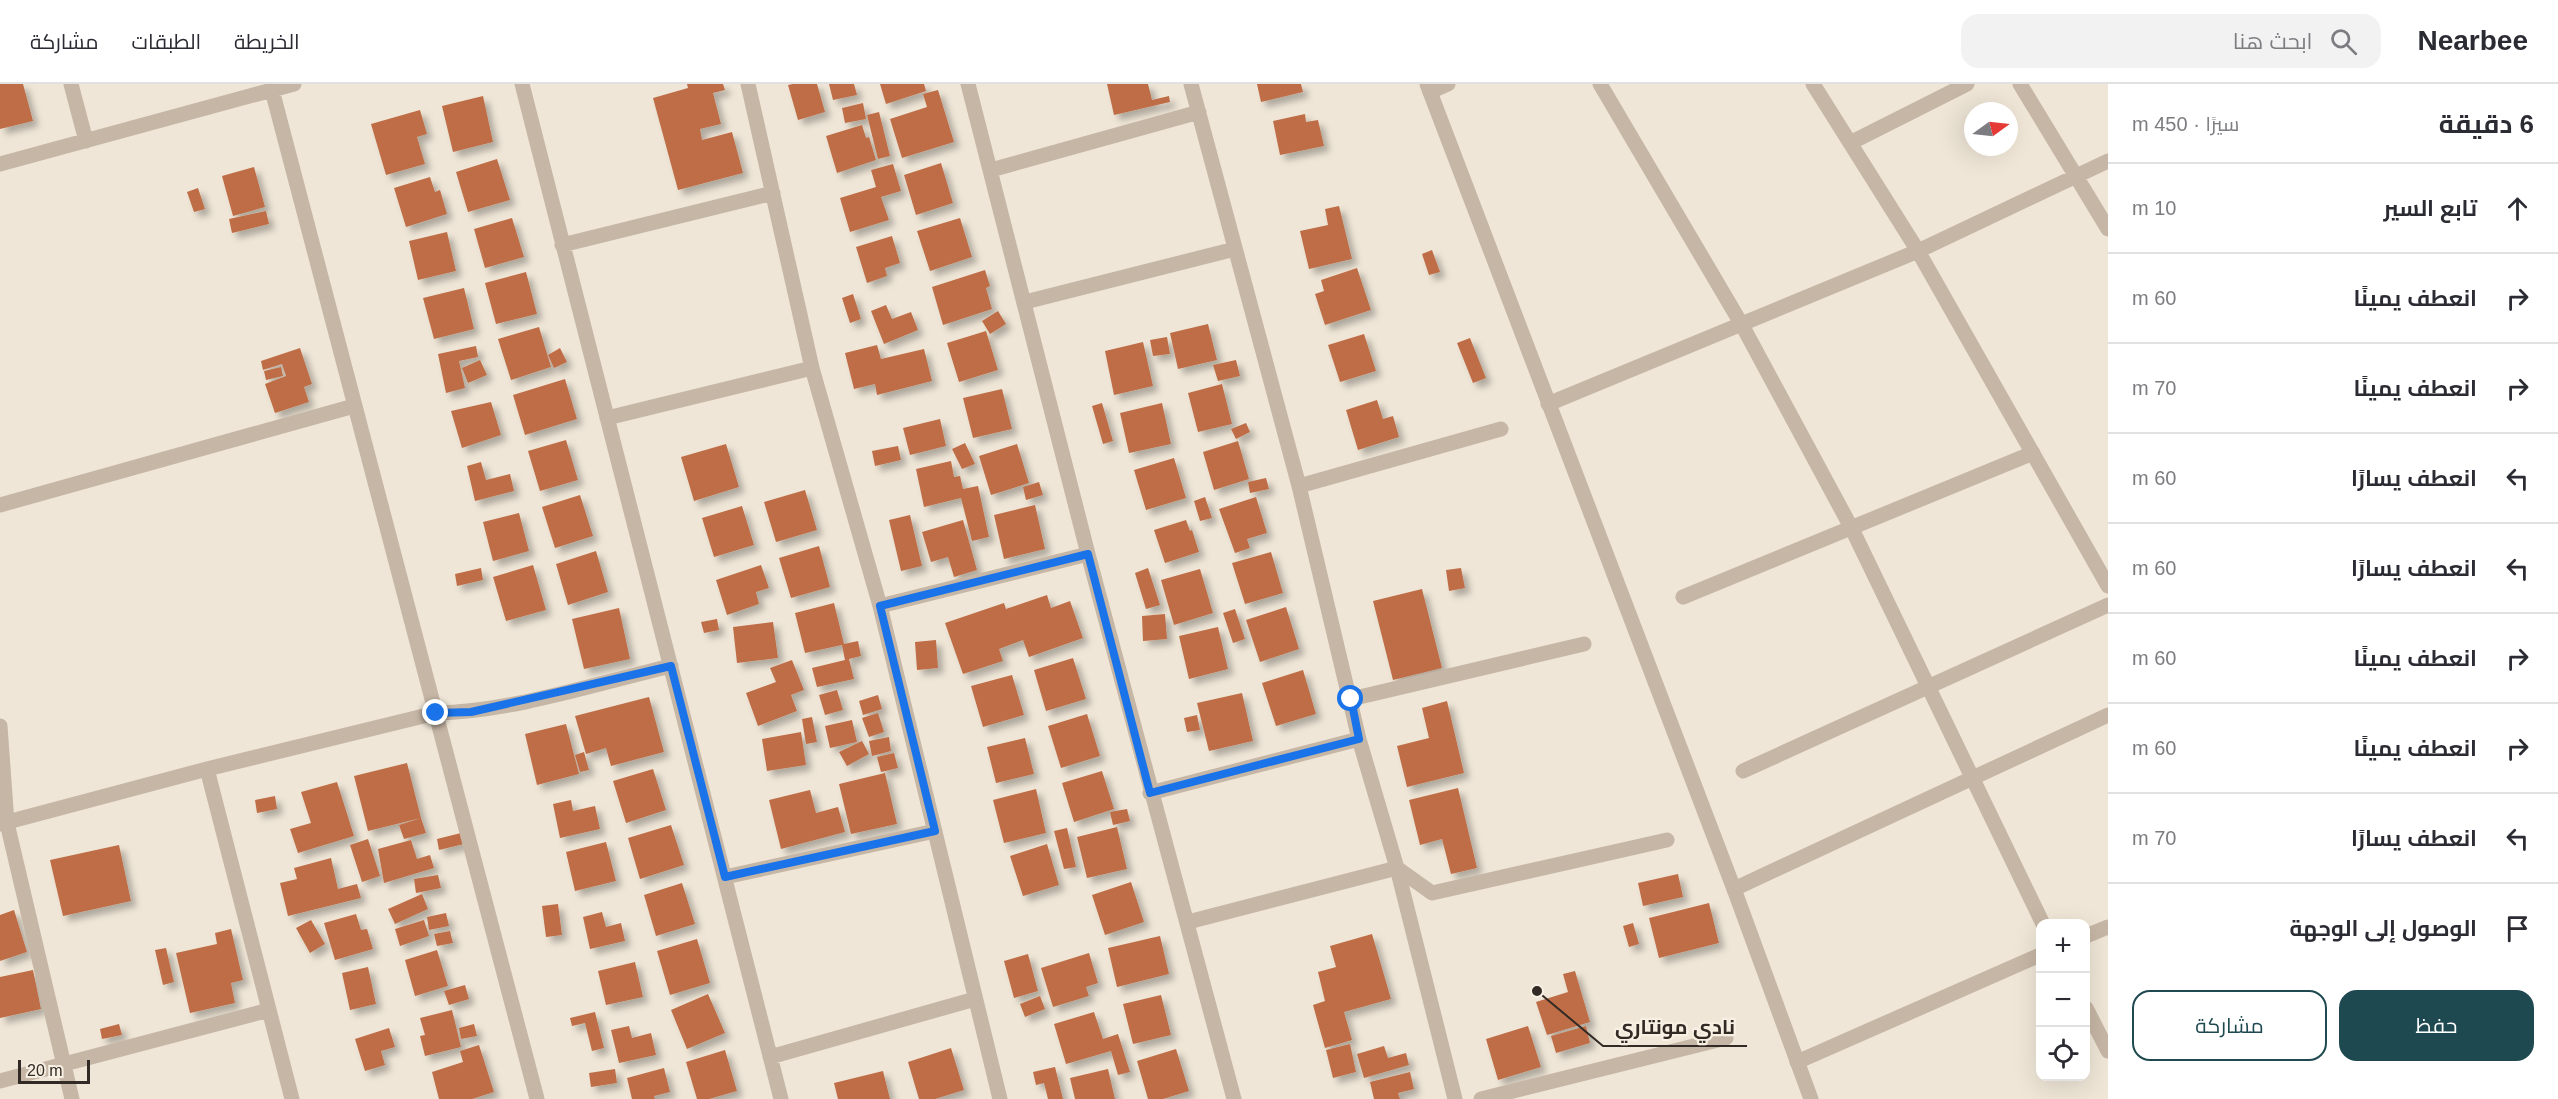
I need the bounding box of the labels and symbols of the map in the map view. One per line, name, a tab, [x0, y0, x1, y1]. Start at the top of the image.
north arrow	[1964, 102, 2018, 156]
route start	[1337, 685, 1363, 711]
route end	[422, 699, 448, 725]
callout: نادي مونتاري	[1603, 1008, 1747, 1046]
text: نادي مونتاري	[1615, 1016, 1735, 1043]
scale bar	[18, 1057, 90, 1084]

